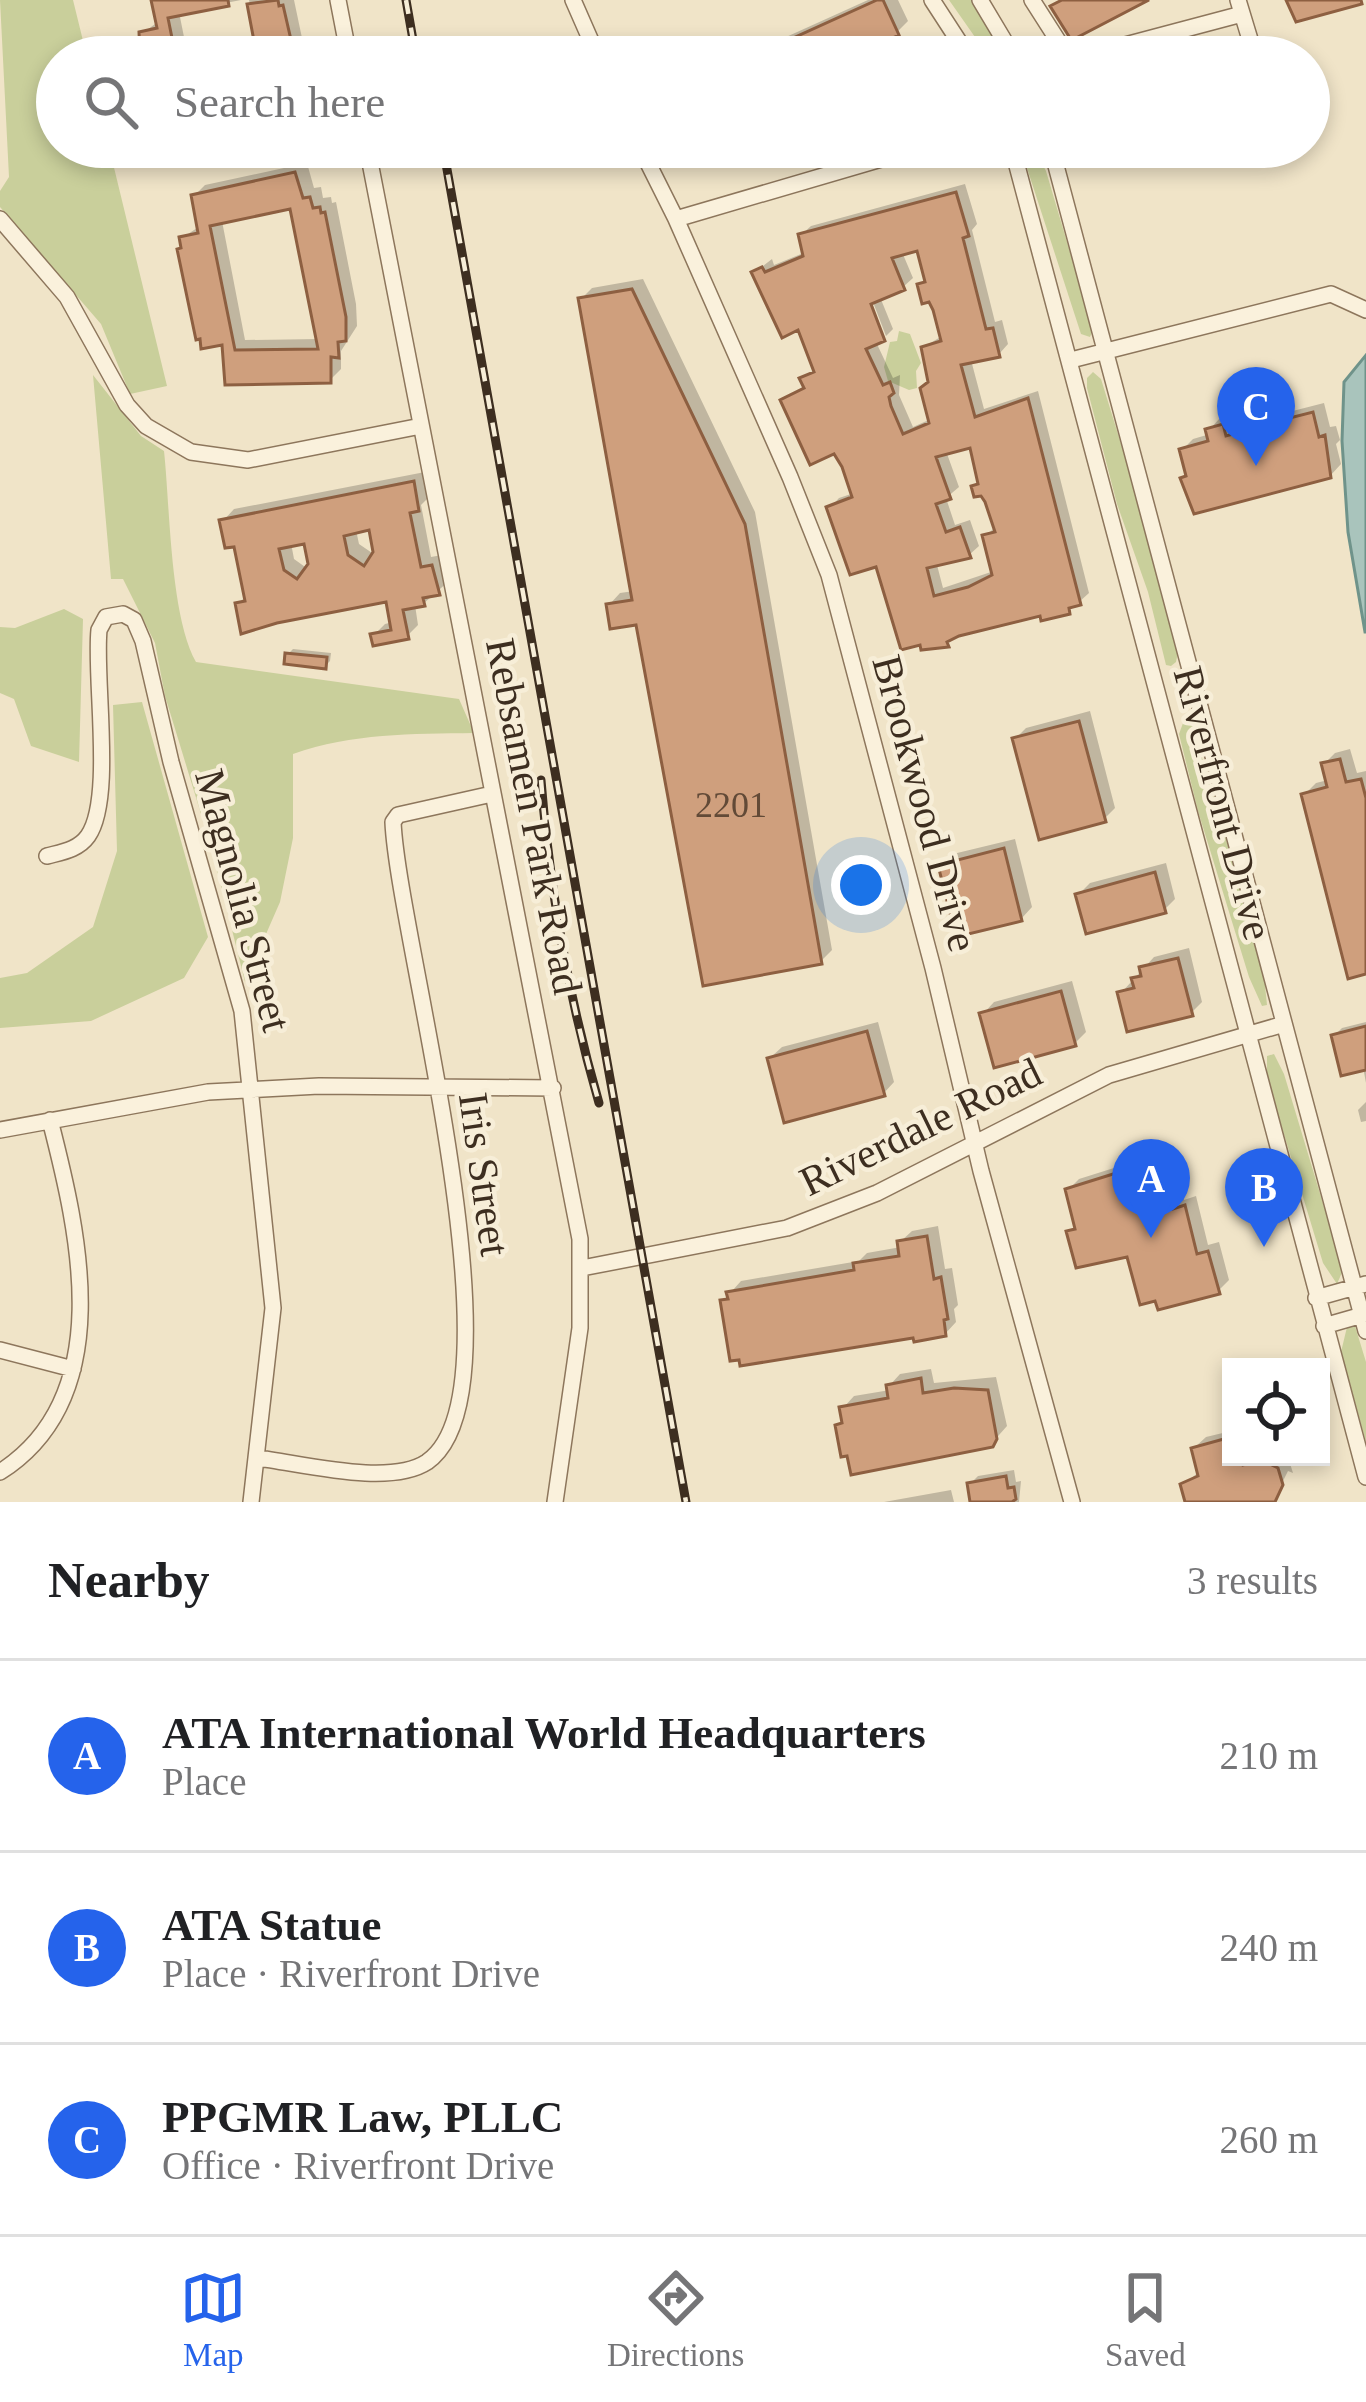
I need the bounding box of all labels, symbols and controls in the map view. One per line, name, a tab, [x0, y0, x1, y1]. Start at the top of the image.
search box	[36, 36, 1330, 168]
icon: search	[78, 69, 144, 135]
text: Search here	[174, 77, 385, 127]
pin: C	[1217, 367, 1295, 466]
street label: Rebsamen Park Road	[477, 634, 591, 998]
street label: Brookwood Drive	[863, 650, 987, 956]
street label: Riverfront Drive	[1164, 662, 1282, 945]
street label: Magnolia Street	[186, 764, 300, 1037]
house number: 2201	[695, 785, 767, 825]
your location	[831, 855, 891, 915]
street label: Riverdale Road	[792, 1049, 1048, 1205]
street label: Iris Street	[450, 1090, 518, 1259]
pin: A	[1112, 1139, 1190, 1238]
pin: B	[1225, 1148, 1303, 1247]
map controls	[1222, 1358, 1330, 1466]
button: locate	[1222, 1358, 1330, 1466]
text: Nearby	[48, 1552, 209, 1608]
text: 3 results	[1187, 1559, 1318, 1602]
text: ATA International World Headquarters	[162, 1708, 926, 1758]
text: A	[73, 1734, 101, 1777]
text: 210 m	[1219, 1734, 1318, 1777]
text: Place	[162, 1760, 246, 1803]
text: ATA Statue	[162, 1900, 382, 1950]
text: B	[74, 1926, 100, 1969]
text: 240 m	[1219, 1926, 1318, 1969]
text: Place · Riverfront Drive	[162, 1952, 540, 1995]
text: PPGMR Law, PLLC	[162, 2092, 563, 2142]
text: C	[73, 2118, 101, 2161]
text: 260 m	[1219, 2118, 1318, 2161]
text: Office · Riverfront Drive	[162, 2144, 554, 2187]
tab: Map	[180, 2265, 246, 2374]
tab: Directions	[607, 2265, 744, 2374]
tab: Saved	[1105, 2265, 1186, 2374]

